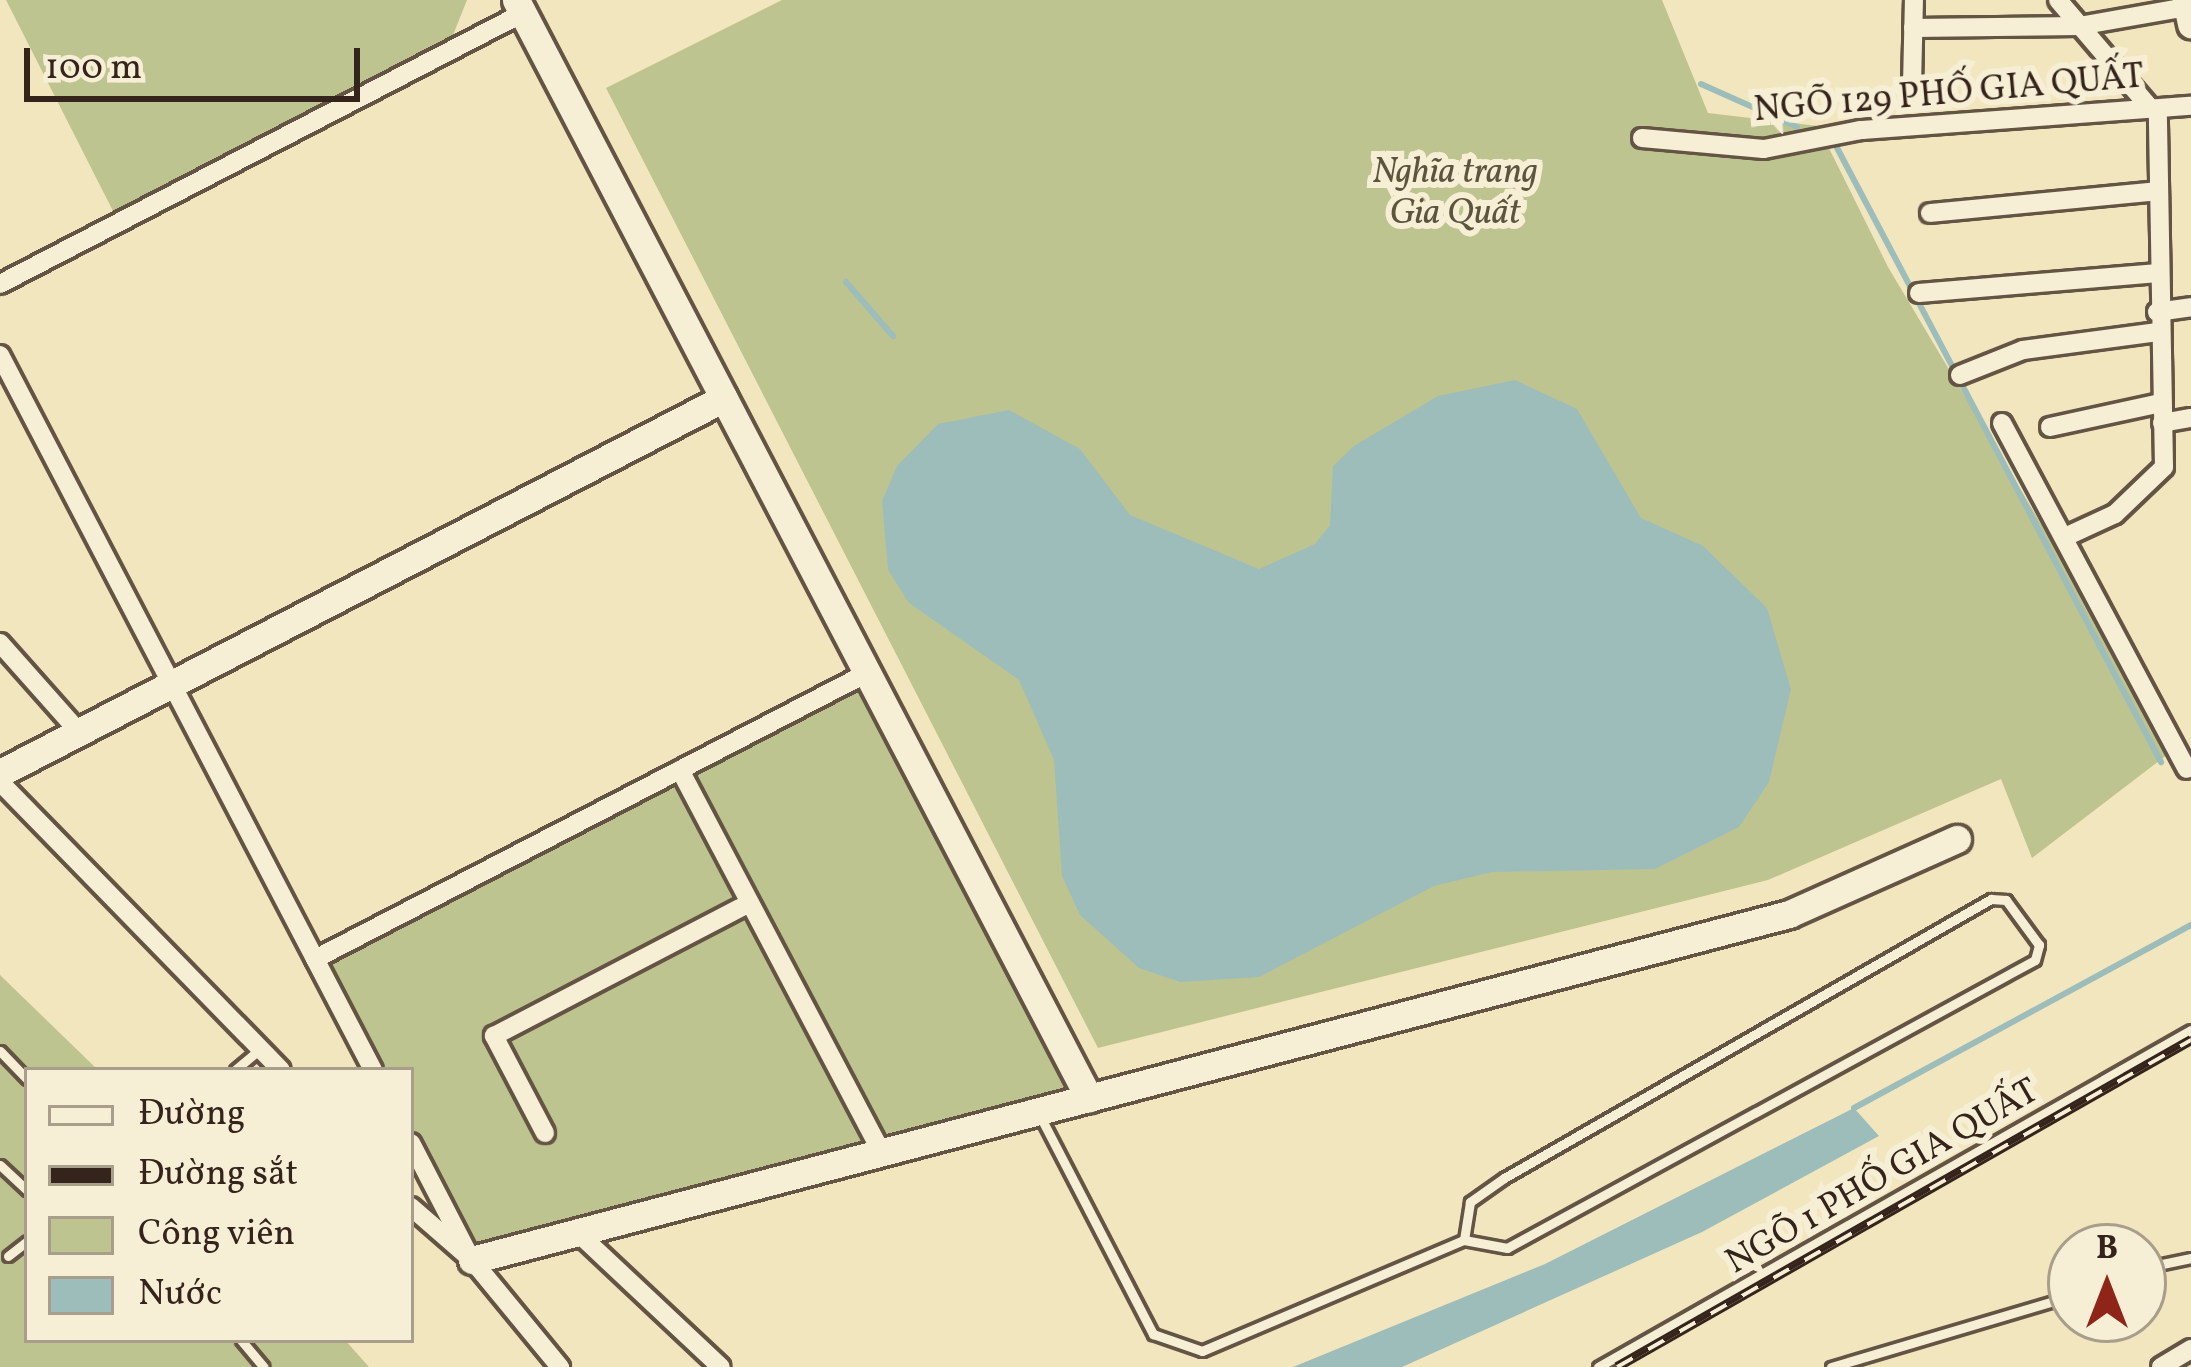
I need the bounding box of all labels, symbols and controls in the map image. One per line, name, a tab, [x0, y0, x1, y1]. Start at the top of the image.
scale bar	[30, 24, 366, 98]
text: 100 m	[45, 44, 142, 94]
street label: NGÕ 129 PHỐ GIA QUẤT	[1752, 56, 2146, 134]
park label: Nghĩa trang Gia Quất	[1372, 151, 1538, 236]
legend	[24, 1067, 414, 1343]
street label: NGÕ 1 PHỐ GIA QUẤT	[1719, 1071, 2047, 1285]
text: Đường	[138, 1090, 245, 1140]
text: Đường sắt	[138, 1150, 298, 1200]
text: Công viên	[138, 1210, 295, 1260]
north arrow	[2047, 1223, 2167, 1343]
text: B	[2096, 1227, 2118, 1273]
text: Nước	[138, 1270, 222, 1320]

